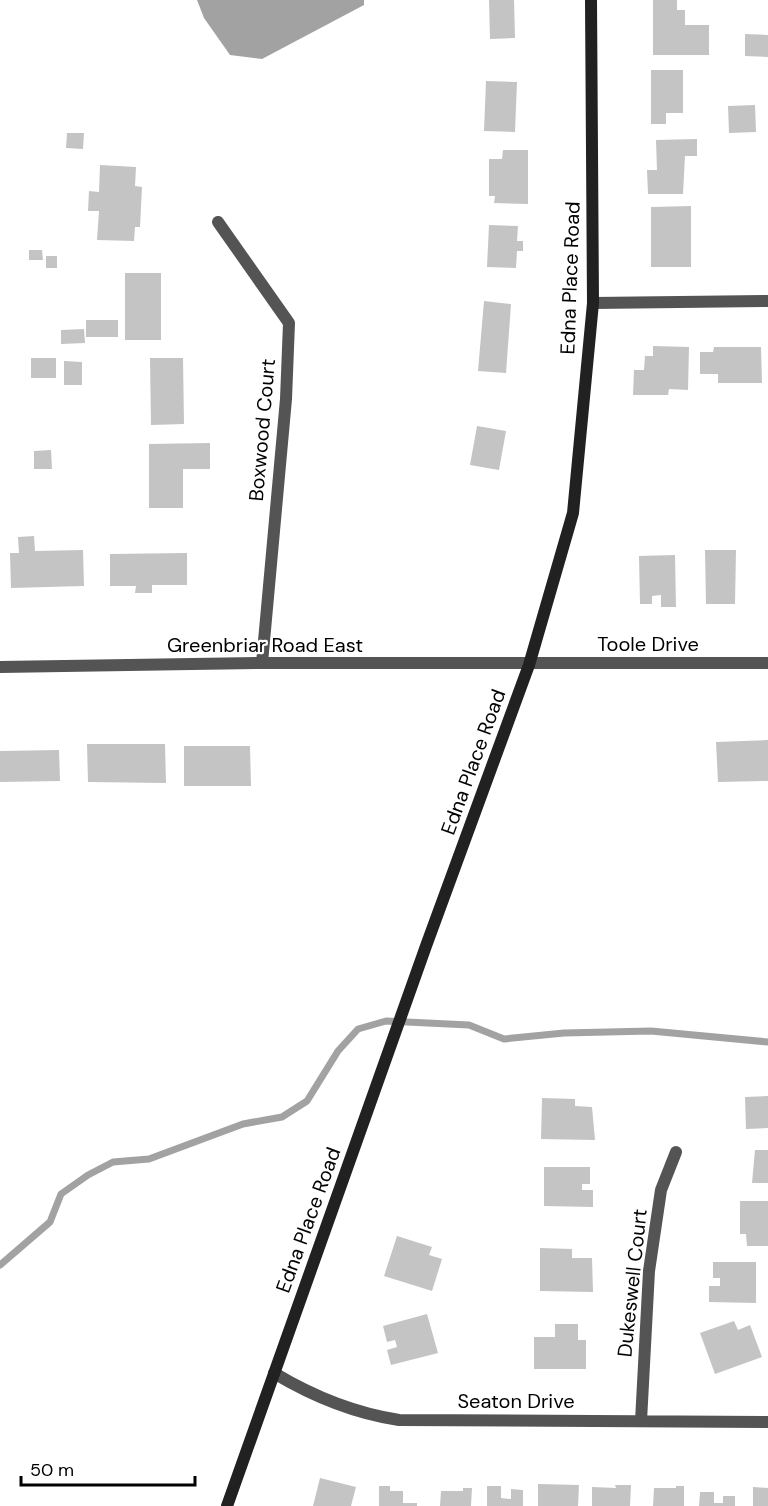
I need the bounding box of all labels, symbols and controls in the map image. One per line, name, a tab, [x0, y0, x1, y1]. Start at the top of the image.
street label: Edna Place Road	[554, 201, 586, 355]
street label: Boxwood Court	[243, 358, 281, 502]
street label: Toole Drive	[597, 631, 699, 657]
street label: Greenbriar Road East	[167, 632, 363, 658]
street label: Edna Place Road	[435, 686, 511, 838]
street label: Edna Place Road	[270, 1144, 346, 1296]
street label: Dukeswell Court	[611, 1207, 653, 1358]
street label: Seaton Drive	[457, 1388, 575, 1414]
scale bar	[21, 1449, 195, 1487]
text: 50 m	[30, 1458, 74, 1482]

